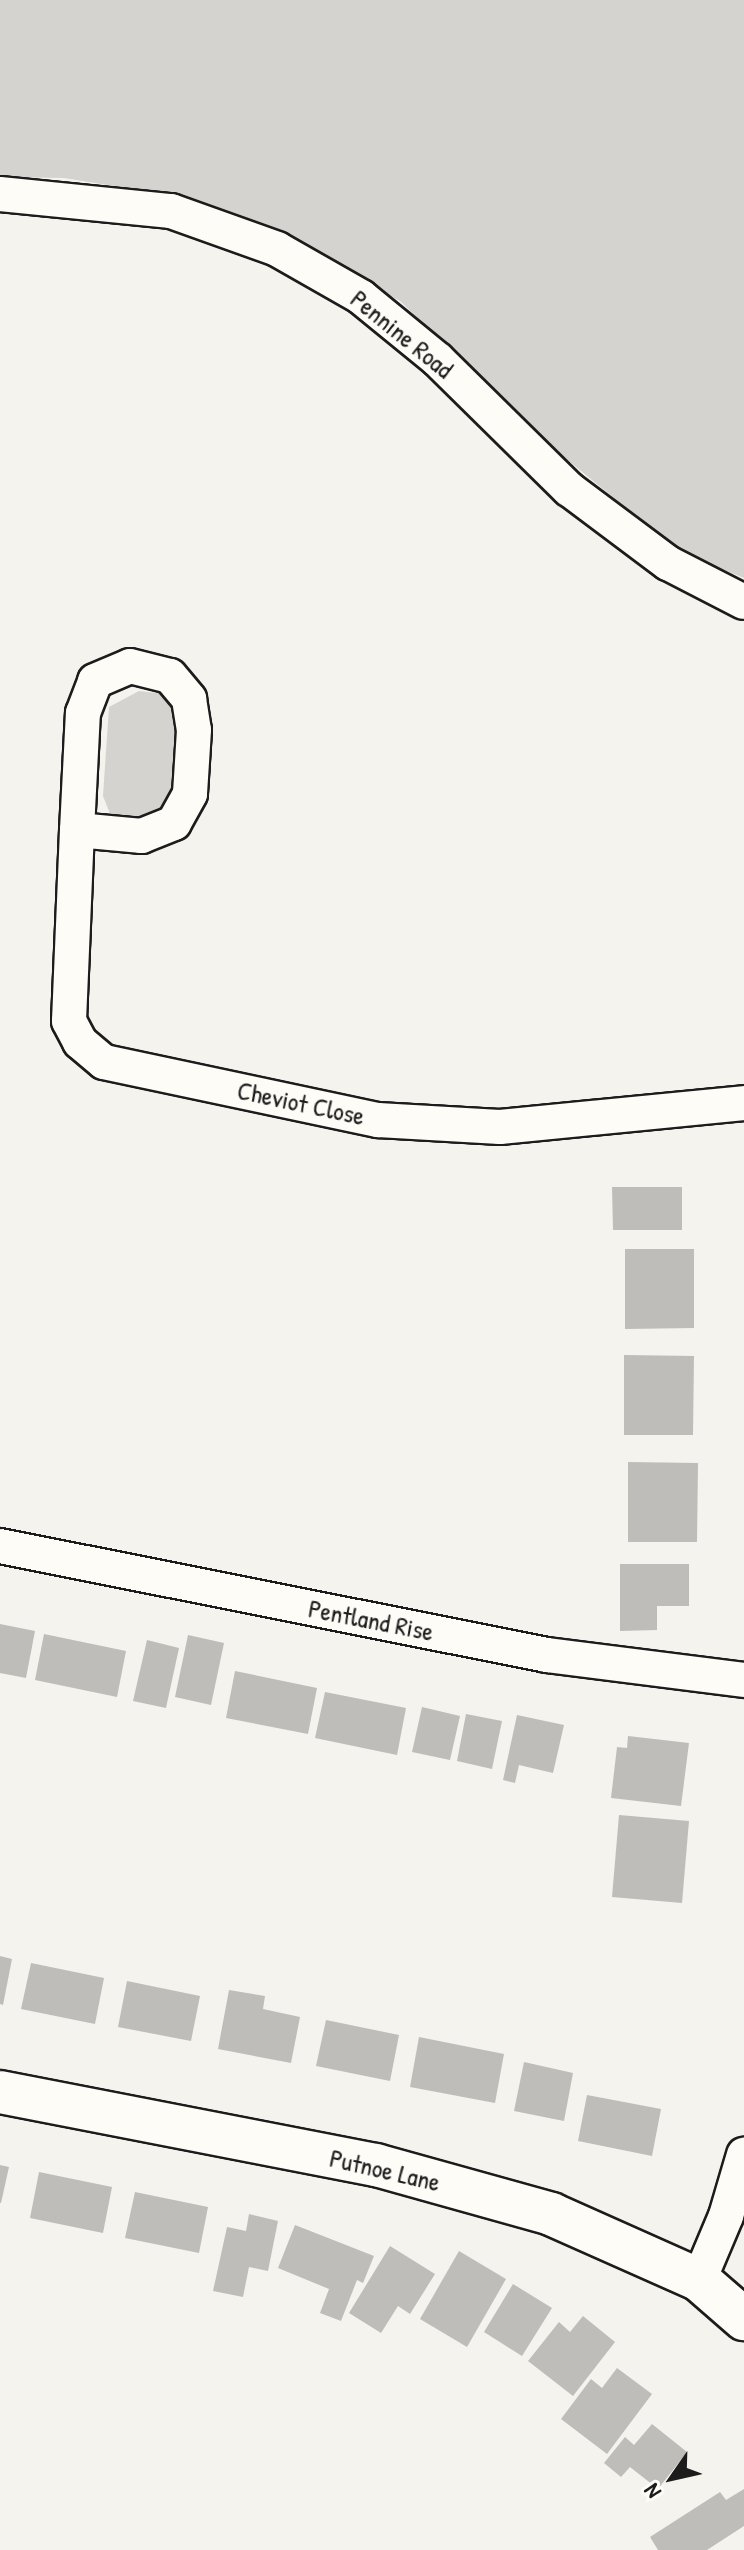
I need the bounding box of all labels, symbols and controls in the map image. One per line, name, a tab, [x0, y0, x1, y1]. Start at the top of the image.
street label: Pennine Road	[344, 283, 460, 385]
street label: Cheviot Close	[235, 1074, 367, 1132]
street label: Pentland Rise	[306, 1593, 436, 1647]
street label: Putnoe Lane	[327, 2142, 443, 2198]
north arrow	[632, 2438, 712, 2518]
text: N	[636, 2478, 668, 2505]

